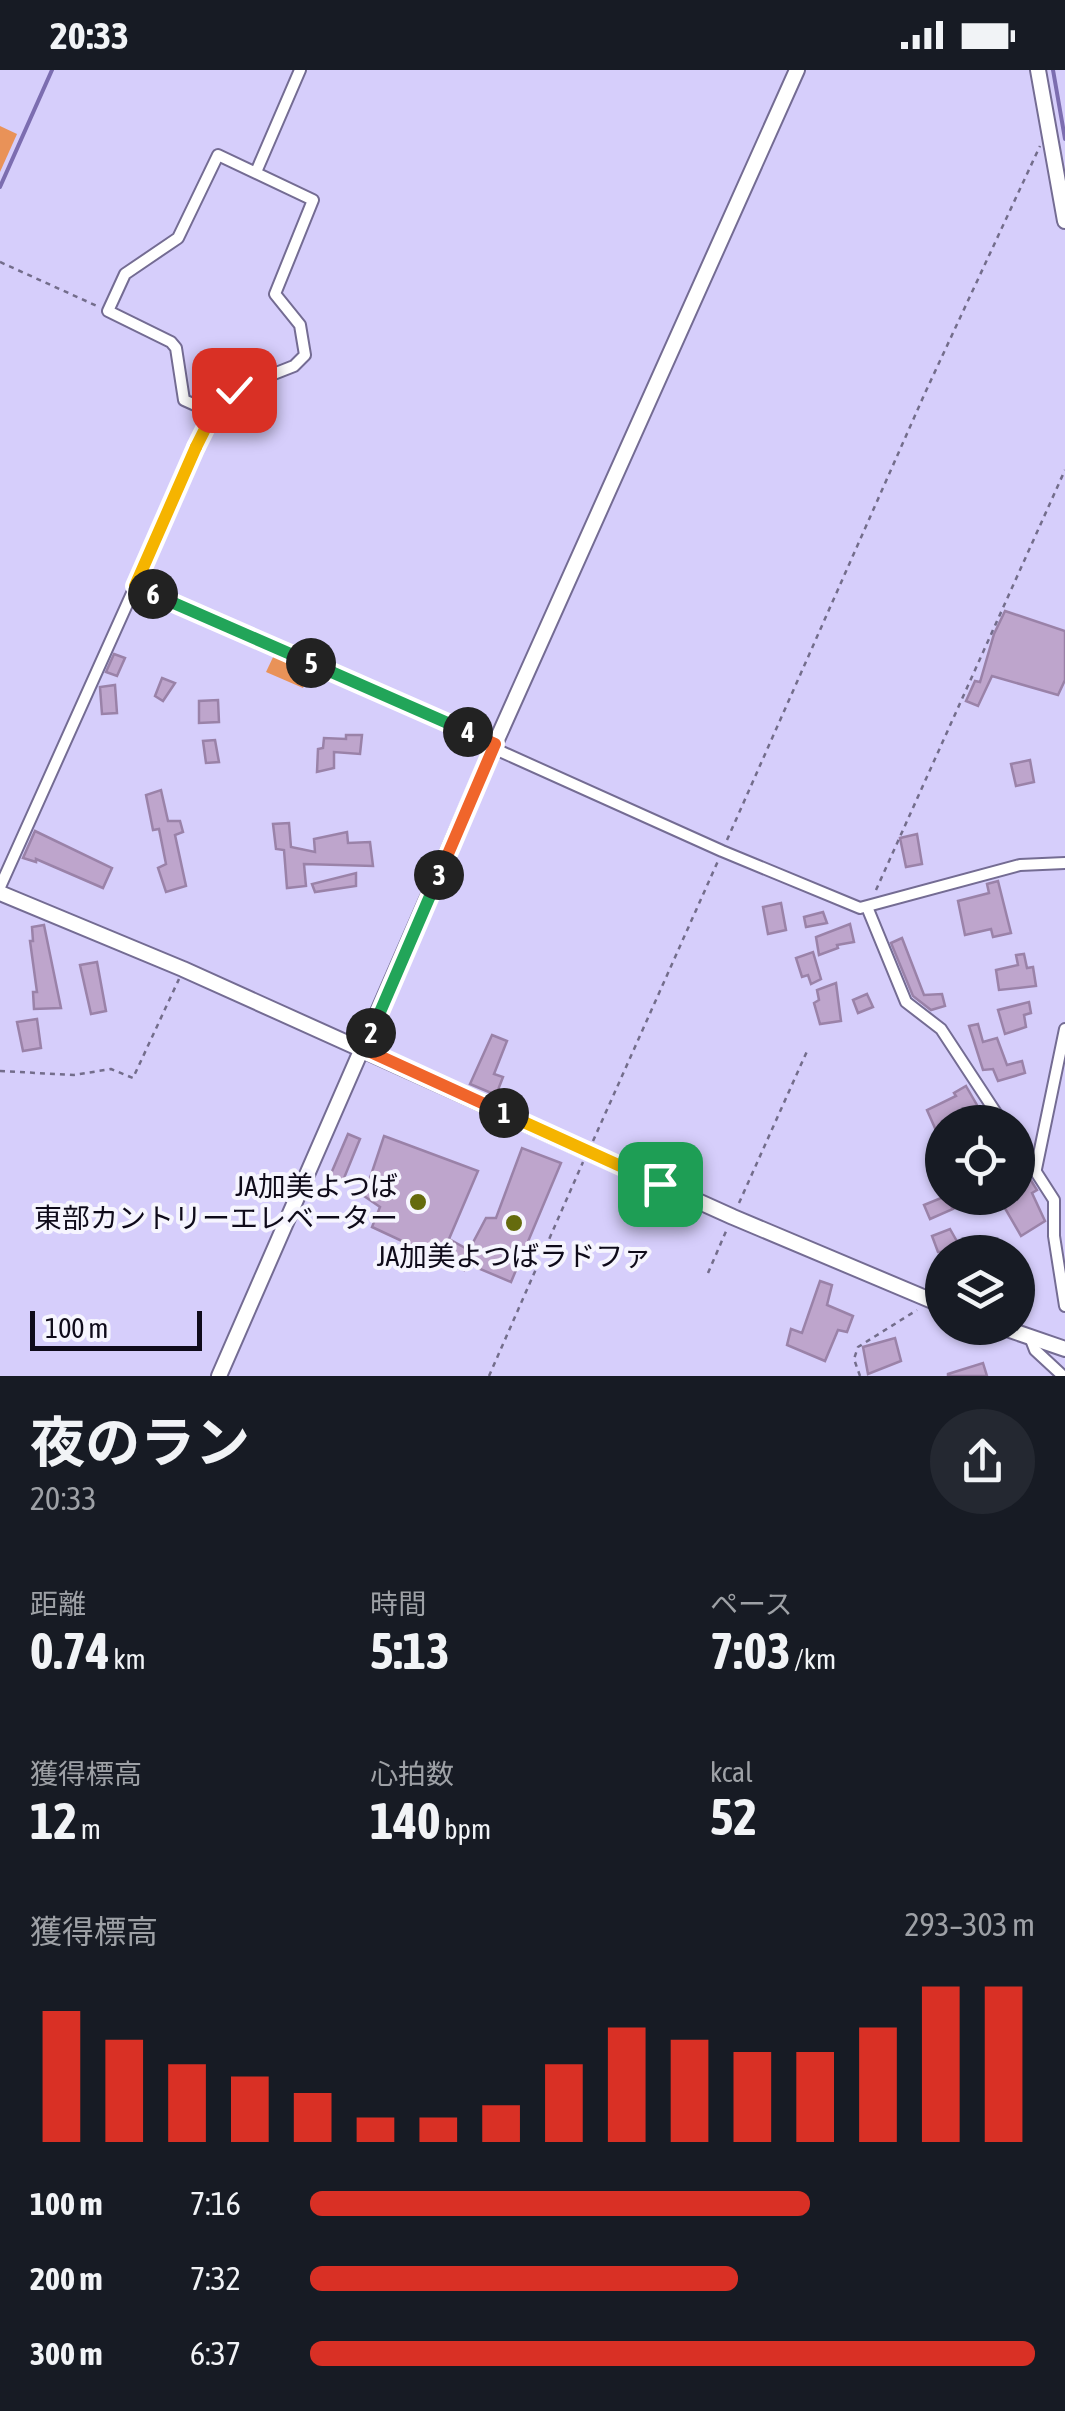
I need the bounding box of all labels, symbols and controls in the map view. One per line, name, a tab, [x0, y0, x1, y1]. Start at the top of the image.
text: 20:33	[50, 14, 129, 57]
pin	[192, 348, 277, 433]
icon: check	[207, 363, 262, 418]
pin: 6	[128, 569, 178, 619]
text: 6	[146, 578, 160, 610]
pin: 5	[286, 638, 336, 688]
text: 5	[304, 647, 318, 679]
pin: 4	[443, 707, 493, 757]
text: 4	[461, 716, 475, 748]
pin: 3	[414, 850, 464, 900]
text: 3	[432, 859, 446, 891]
pin: 2	[346, 1008, 396, 1058]
text: 2	[364, 1017, 378, 1049]
pin: 1	[479, 1088, 529, 1138]
text: 1	[497, 1097, 511, 1129]
map controls	[925, 1105, 1035, 1345]
button: locate	[925, 1105, 1035, 1215]
pin	[618, 1142, 703, 1227]
icon: arrive	[633, 1157, 688, 1212]
place label: JA加美よつば 東部カントリーエレベーター	[34, 1170, 398, 1234]
marker: JA加美よつば 東部カントリーエレベーター	[407, 1191, 429, 1213]
marker: JA加美よつばラドファ	[503, 1212, 525, 1234]
button: layers	[925, 1235, 1035, 1345]
place label: JA加美よつばラドファ	[377, 1240, 651, 1272]
scale bar	[30, 1306, 202, 1350]
text: 100 m	[45, 1312, 108, 1344]
button: share	[930, 1409, 1035, 1514]
text: 夜のラン	[30, 1411, 250, 1474]
text: 20:33	[30, 1480, 97, 1517]
text: 距離	[30, 1588, 86, 1620]
text: 時間	[370, 1588, 426, 1620]
text: ペース	[710, 1588, 793, 1620]
text: 0.74	[30, 1622, 109, 1680]
text: 5:13	[370, 1622, 449, 1680]
text: 7:03	[710, 1622, 790, 1680]
text: km	[109, 1643, 146, 1675]
text: /km	[790, 1643, 836, 1675]
text: kcal	[710, 1756, 753, 1788]
text: 獲得標高	[30, 1758, 142, 1790]
text: 心拍数	[370, 1758, 454, 1790]
text: 52	[710, 1788, 757, 1846]
text: 12	[30, 1792, 77, 1850]
text: 140	[370, 1792, 441, 1850]
text: m	[77, 1813, 101, 1845]
text: bpm	[441, 1813, 491, 1845]
text: 293–303 m	[905, 1906, 1035, 1943]
text: 獲得標高	[30, 1913, 158, 1950]
text: 100 m	[30, 2185, 103, 2222]
text: 7:16	[190, 2185, 241, 2222]
text: 200 m	[30, 2260, 103, 2297]
text: 7:32	[190, 2260, 241, 2297]
text: 300 m	[30, 2335, 103, 2372]
text: 6:37	[190, 2335, 241, 2372]

